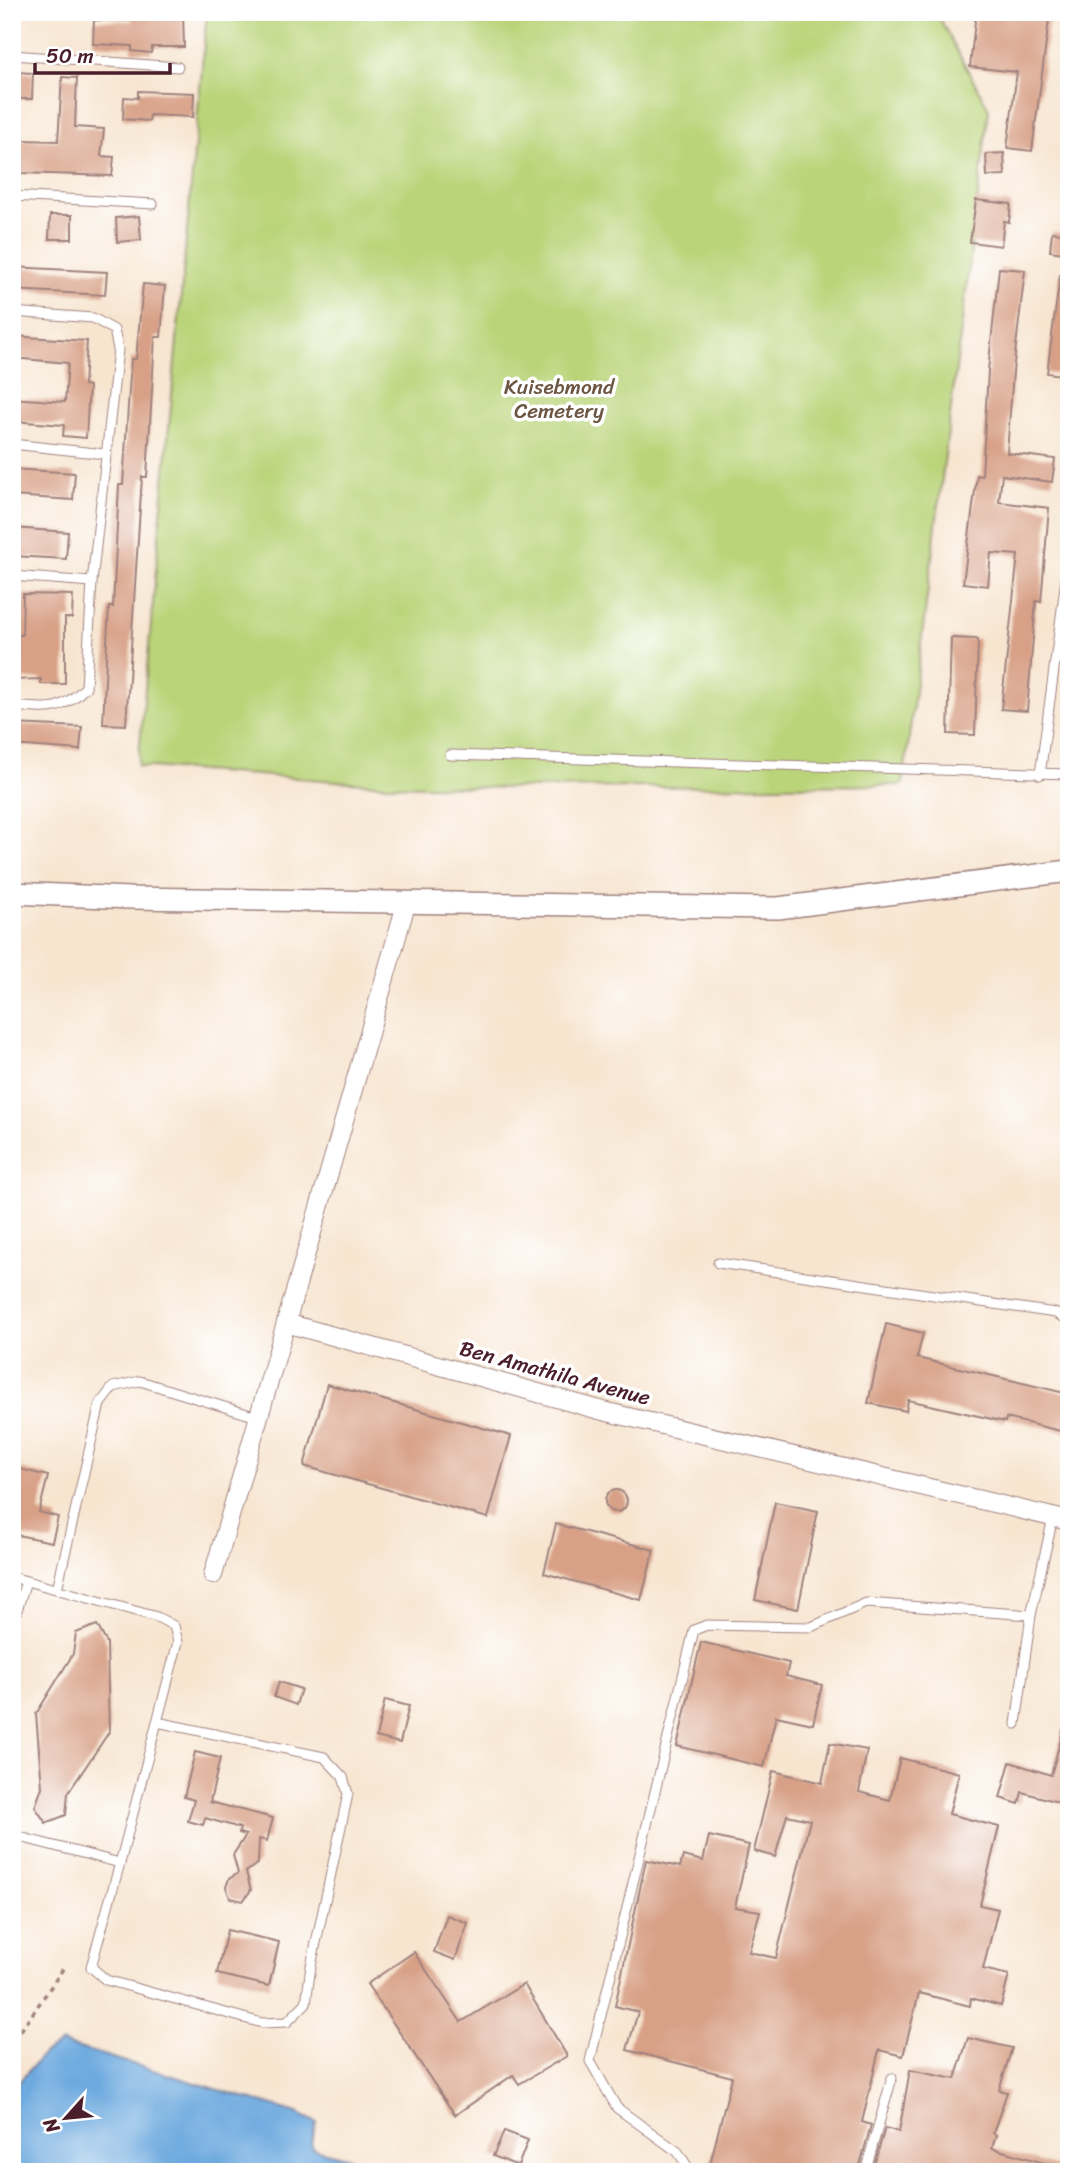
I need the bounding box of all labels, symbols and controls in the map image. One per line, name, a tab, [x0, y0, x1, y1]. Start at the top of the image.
scale bar	[35, 32, 170, 76]
text: 50 m	[46, 37, 94, 75]
park label: Kuisebmond Cemetery	[504, 368, 616, 430]
street label: Ben Amathila Avenue	[455, 1329, 655, 1417]
north arrow	[32, 2082, 102, 2152]
text: N	[33, 2111, 69, 2140]

